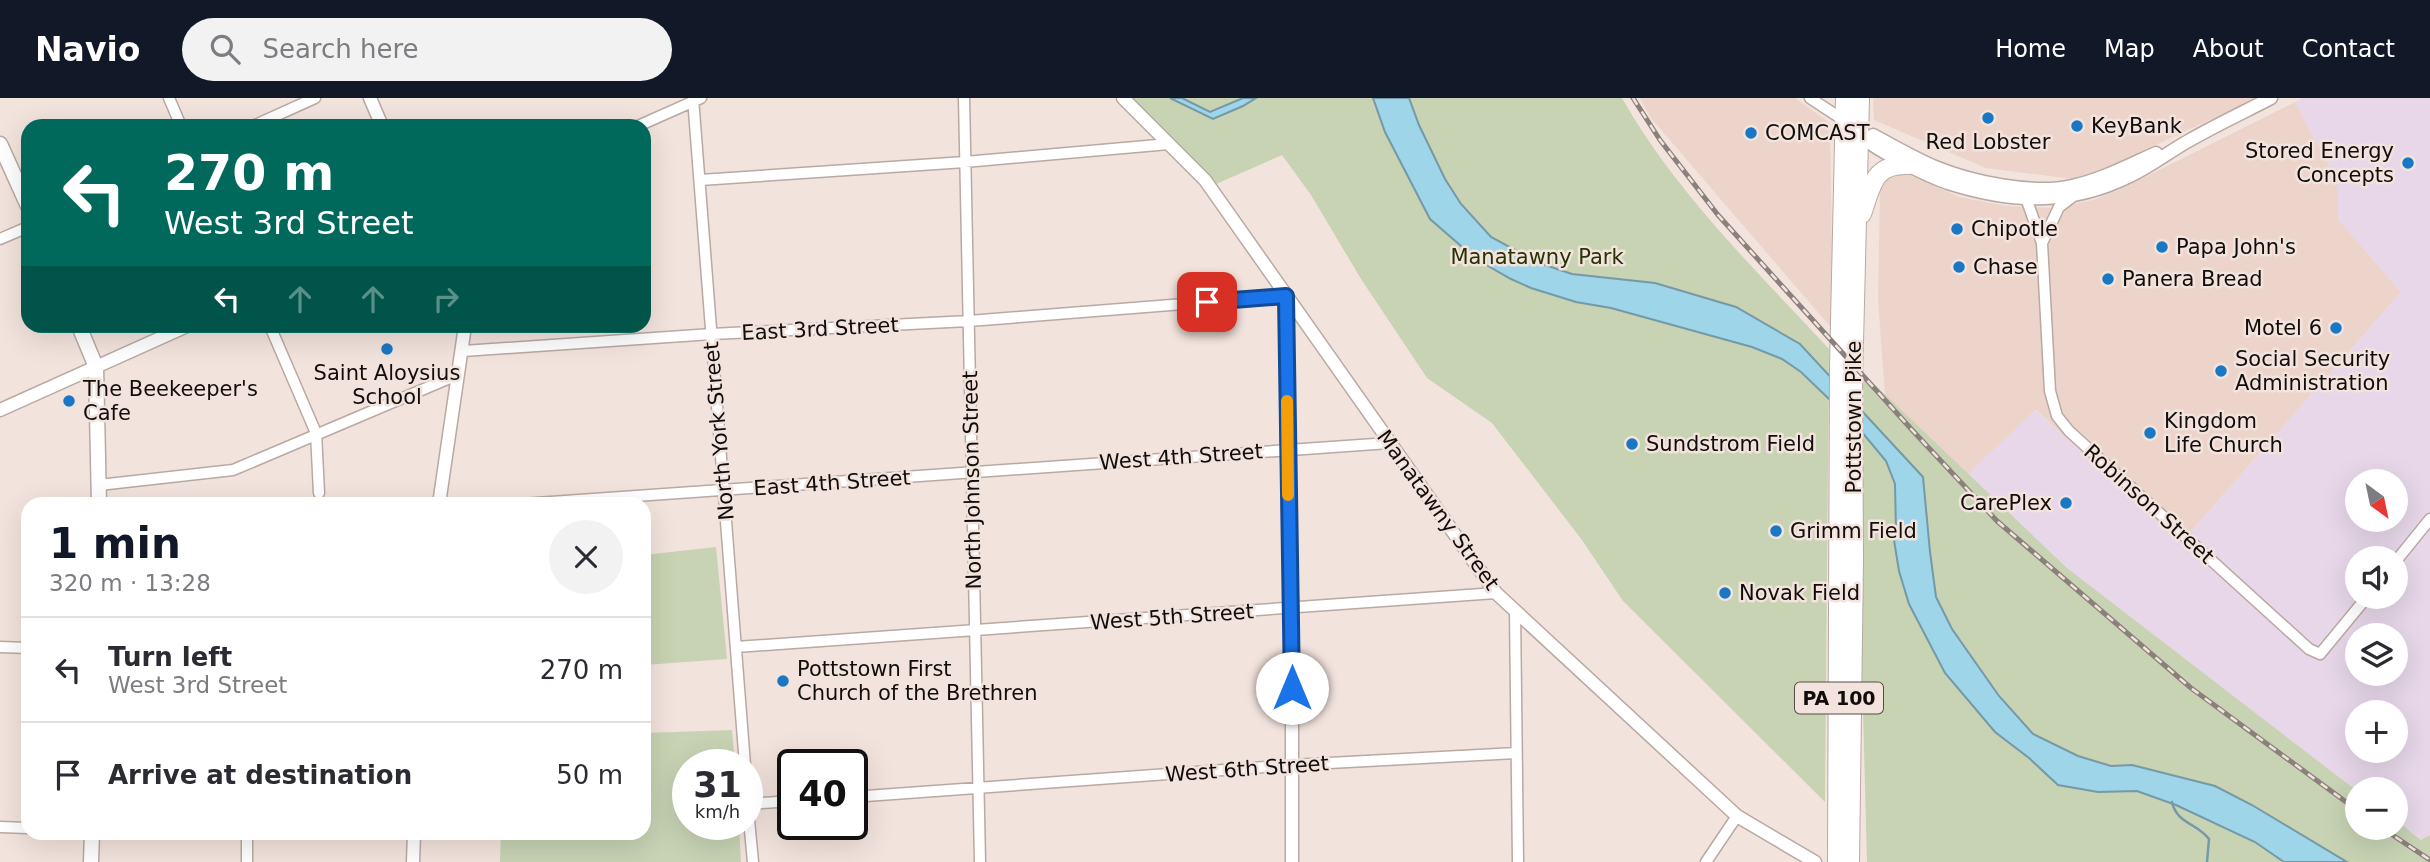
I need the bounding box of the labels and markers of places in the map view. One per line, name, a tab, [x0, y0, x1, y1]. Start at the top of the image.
marker: Red Lobster	[1980, 110, 1996, 126]
place label: KeyBank	[2091, 114, 2183, 138]
marker: KeyBank	[2069, 118, 2085, 134]
place label: COMCAST	[1765, 121, 1870, 145]
marker: COMCAST	[1743, 125, 1759, 141]
place label: Red Lobster	[1926, 130, 2051, 154]
place label: Stored Energy Concepts	[2245, 139, 2394, 187]
marker: Stored Energy Concepts	[2400, 155, 2416, 171]
place label: Chipotle	[1971, 217, 2058, 241]
marker: Chipotle	[1949, 221, 1965, 237]
place label: Papa John's	[2176, 235, 2296, 259]
marker: Papa John's	[2154, 239, 2170, 255]
place label: Chase	[1973, 255, 2038, 279]
marker: Chase	[1951, 259, 1967, 275]
place label: Panera Bread	[2122, 267, 2263, 291]
marker: Panera Bread	[2100, 271, 2116, 287]
pin	[1177, 272, 1237, 332]
place label: Motel 6	[2244, 316, 2322, 340]
marker: Motel 6	[2328, 320, 2344, 336]
marker: Saint Aloysius School	[379, 341, 395, 357]
place label: Social Security Administration	[2235, 347, 2390, 395]
place label: Saint Aloysius School	[314, 361, 460, 409]
marker: Social Security Administration	[2213, 363, 2229, 379]
place label: The Beekeeper's Cafe	[82, 377, 258, 425]
marker: The Beekeeper's Cafe	[61, 393, 77, 409]
place label: Kingdom Life Church	[2164, 409, 2283, 457]
marker: Kingdom Life Church	[2142, 425, 2158, 441]
place label: Sundstrom Field	[1646, 432, 1815, 456]
marker: Sundstrom Field	[1624, 436, 1640, 452]
place label: CarePlex	[1960, 491, 2052, 515]
marker: CarePlex	[2058, 495, 2074, 511]
place label: Grimm Field	[1790, 519, 1917, 543]
marker: Grimm Field	[1768, 523, 1784, 539]
place label: Novak Field	[1739, 581, 1860, 605]
marker: Novak Field	[1717, 585, 1733, 601]
place label: Pottstown First Church of the Brethren	[797, 657, 1038, 705]
marker: Pottstown First Church of the Brethren	[775, 673, 791, 689]

